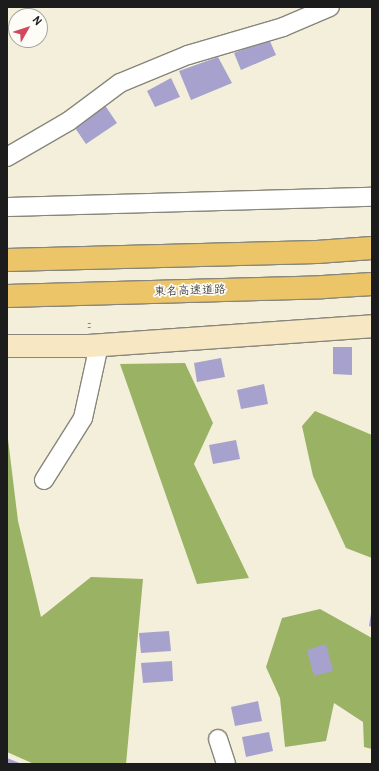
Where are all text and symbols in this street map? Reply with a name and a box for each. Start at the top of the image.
north arrow [8,8,48,48]
text: N [30,14,44,28]
street label: 東名高速道路 [154,283,226,299]

